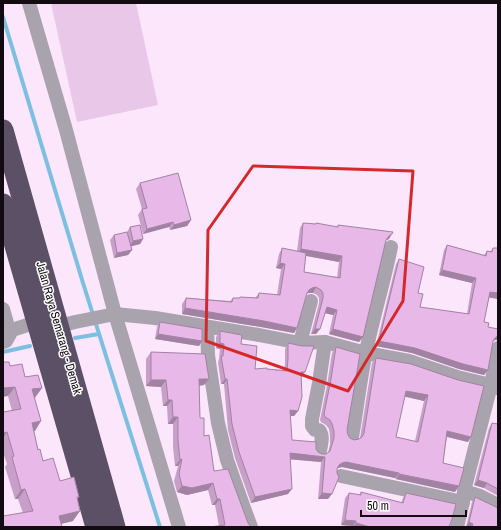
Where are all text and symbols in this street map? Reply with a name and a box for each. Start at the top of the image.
street label: Jalan Raya Semarang - Demak [32,260,86,396]
scale bar [361,492,466,518]
text: 50 m [367,498,389,514]

